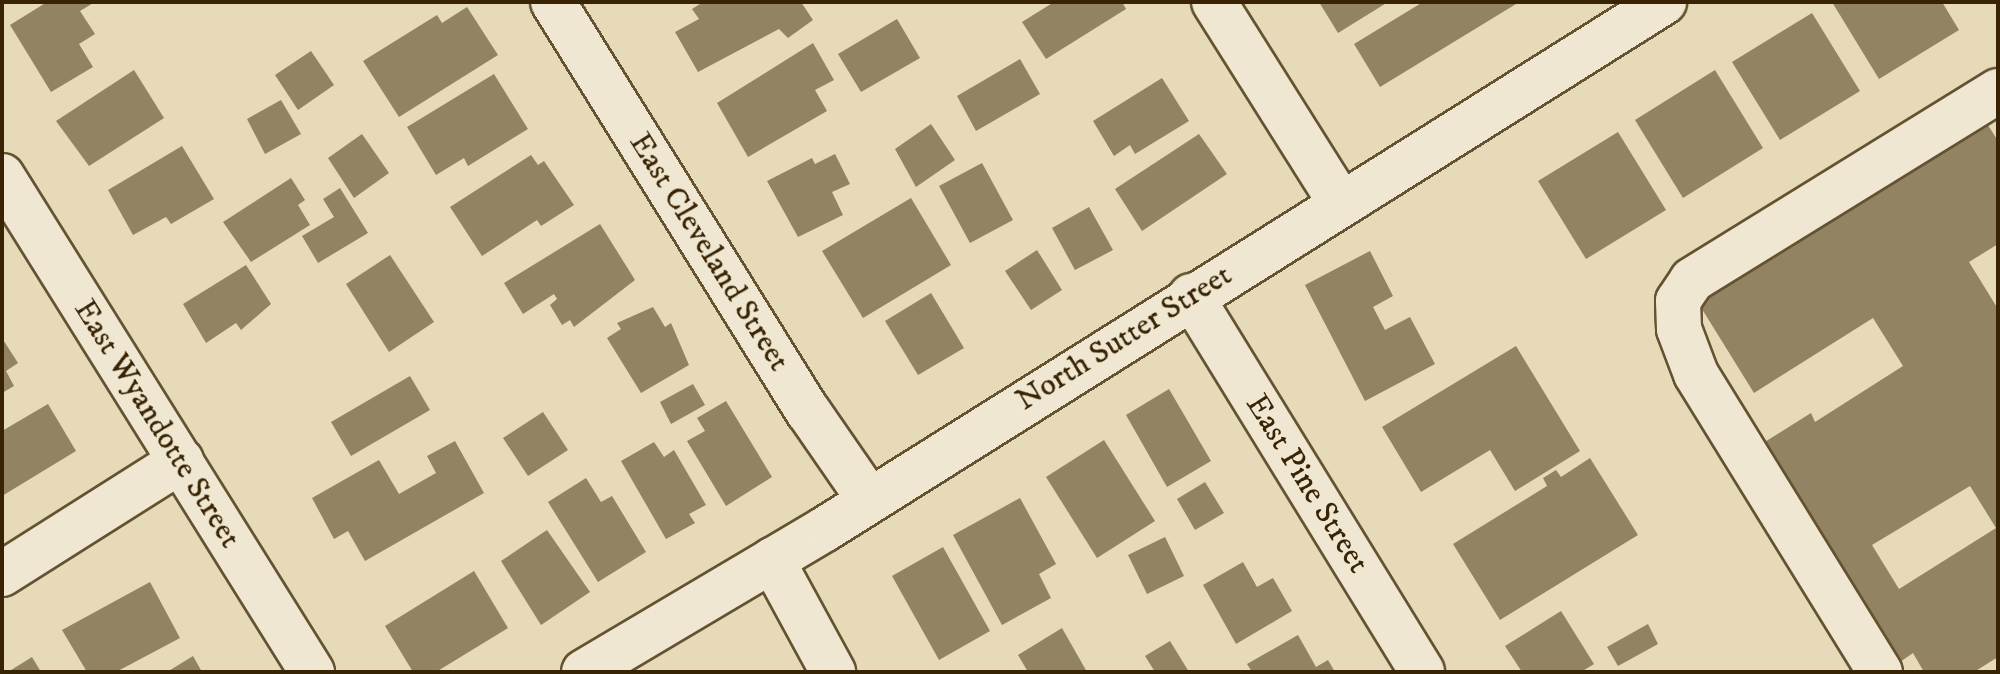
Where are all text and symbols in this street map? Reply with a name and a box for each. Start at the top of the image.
street label: East Cleveland Street [620,126,798,378]
street label: North Sutter Street [1009,256,1239,420]
street label: East Wyandotte Street [65,293,249,555]
street label: East Pine Street [1237,388,1377,580]

